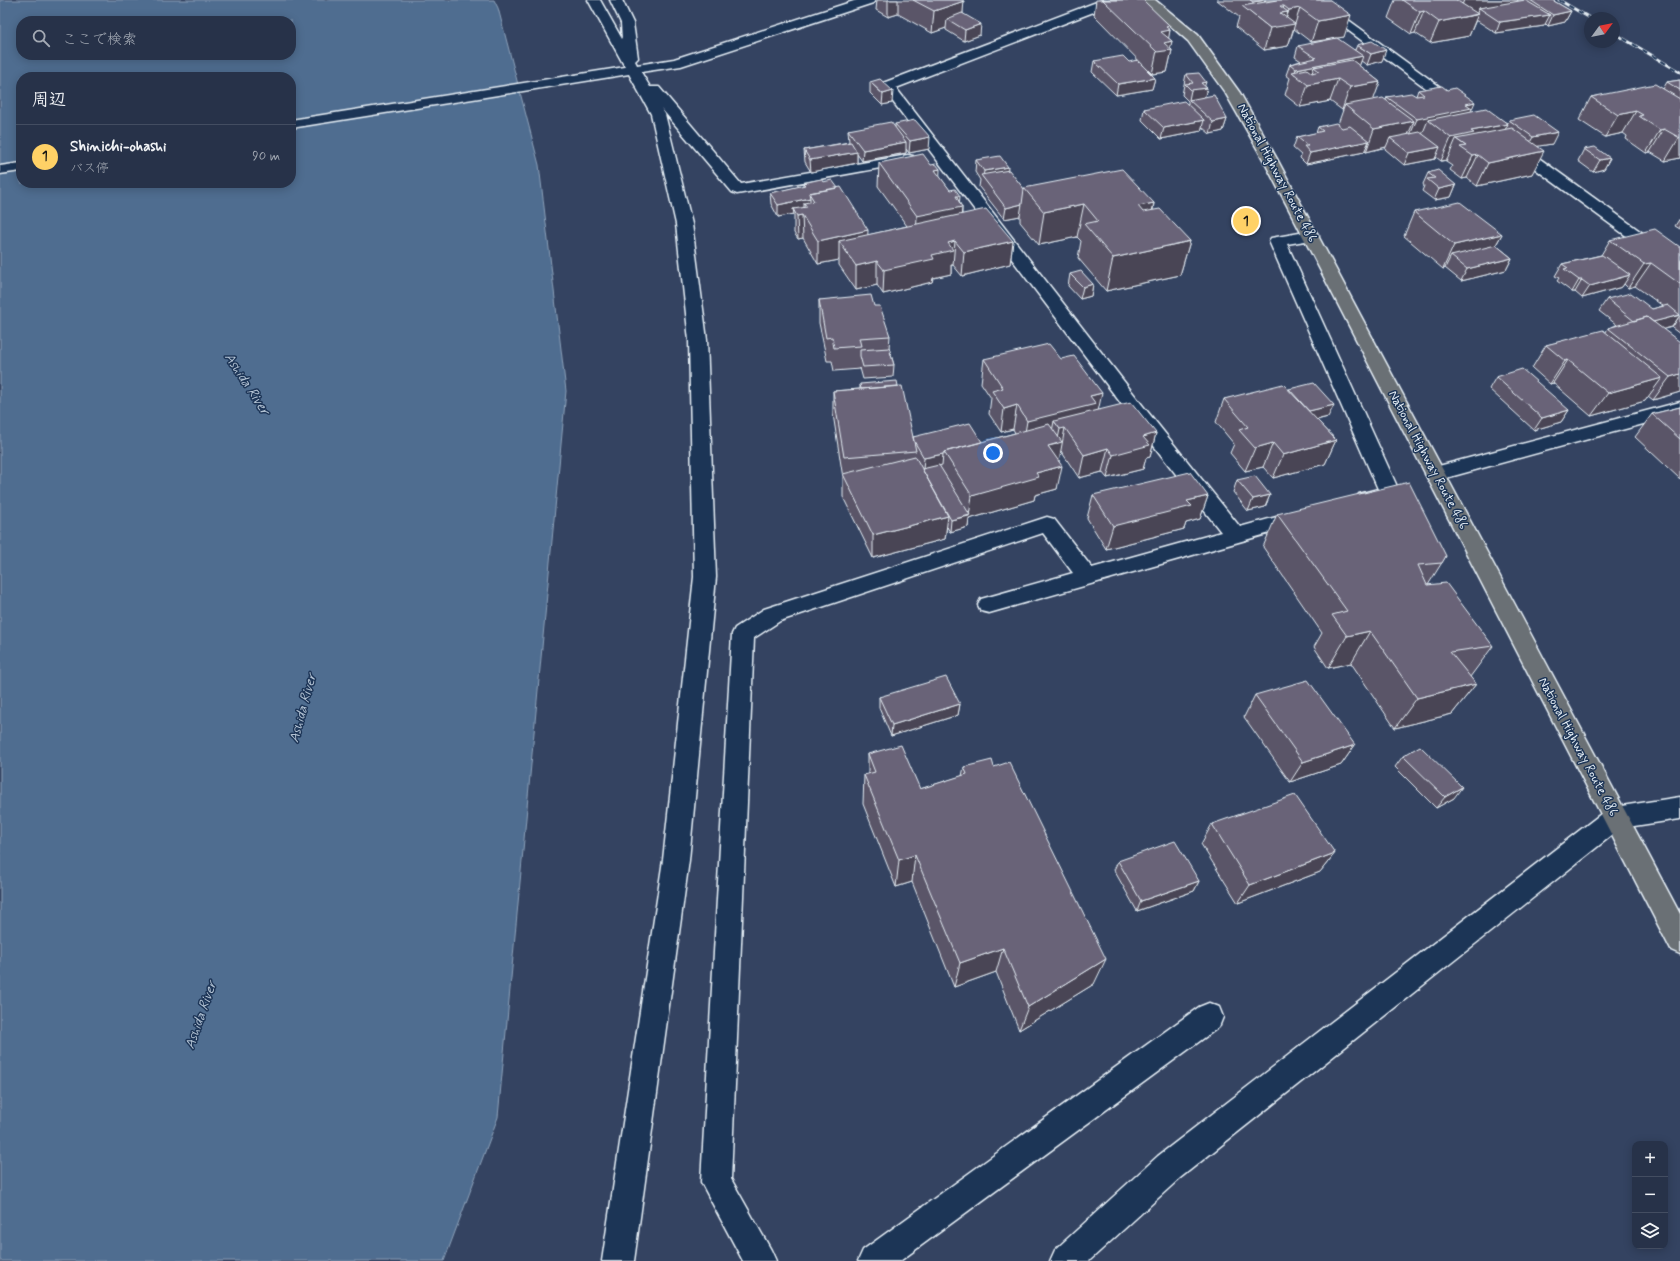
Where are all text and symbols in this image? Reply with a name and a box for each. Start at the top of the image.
north arrow [1584,12,1620,48]
search box [16,16,296,60]
icon: search [30,27,52,49]
text: ここで検索 [62,30,137,50]
text: 周辺 [32,89,66,111]
street label: National Highway Route 486 [1233,101,1321,245]
text: Shinichi-ohashi [70,137,166,157]
text: 1 [42,148,48,165]
text: 90 m [252,148,280,165]
text: バス停 [70,160,109,177]
pin: 1 [1233,206,1259,236]
water label: Ashida River [220,349,275,420]
street label: National Highway Route 486 [1384,388,1472,532]
your location [983,443,1003,463]
water label: Ashida River [285,669,321,745]
street label: National Highway Route 486 [1534,675,1622,819]
water label: Ashida River [181,977,222,1051]
map controls [1632,1141,1668,1249]
button: + [1632,1141,1668,1177]
button: − [1632,1177,1668,1213]
button: layers [1632,1213,1668,1249]

